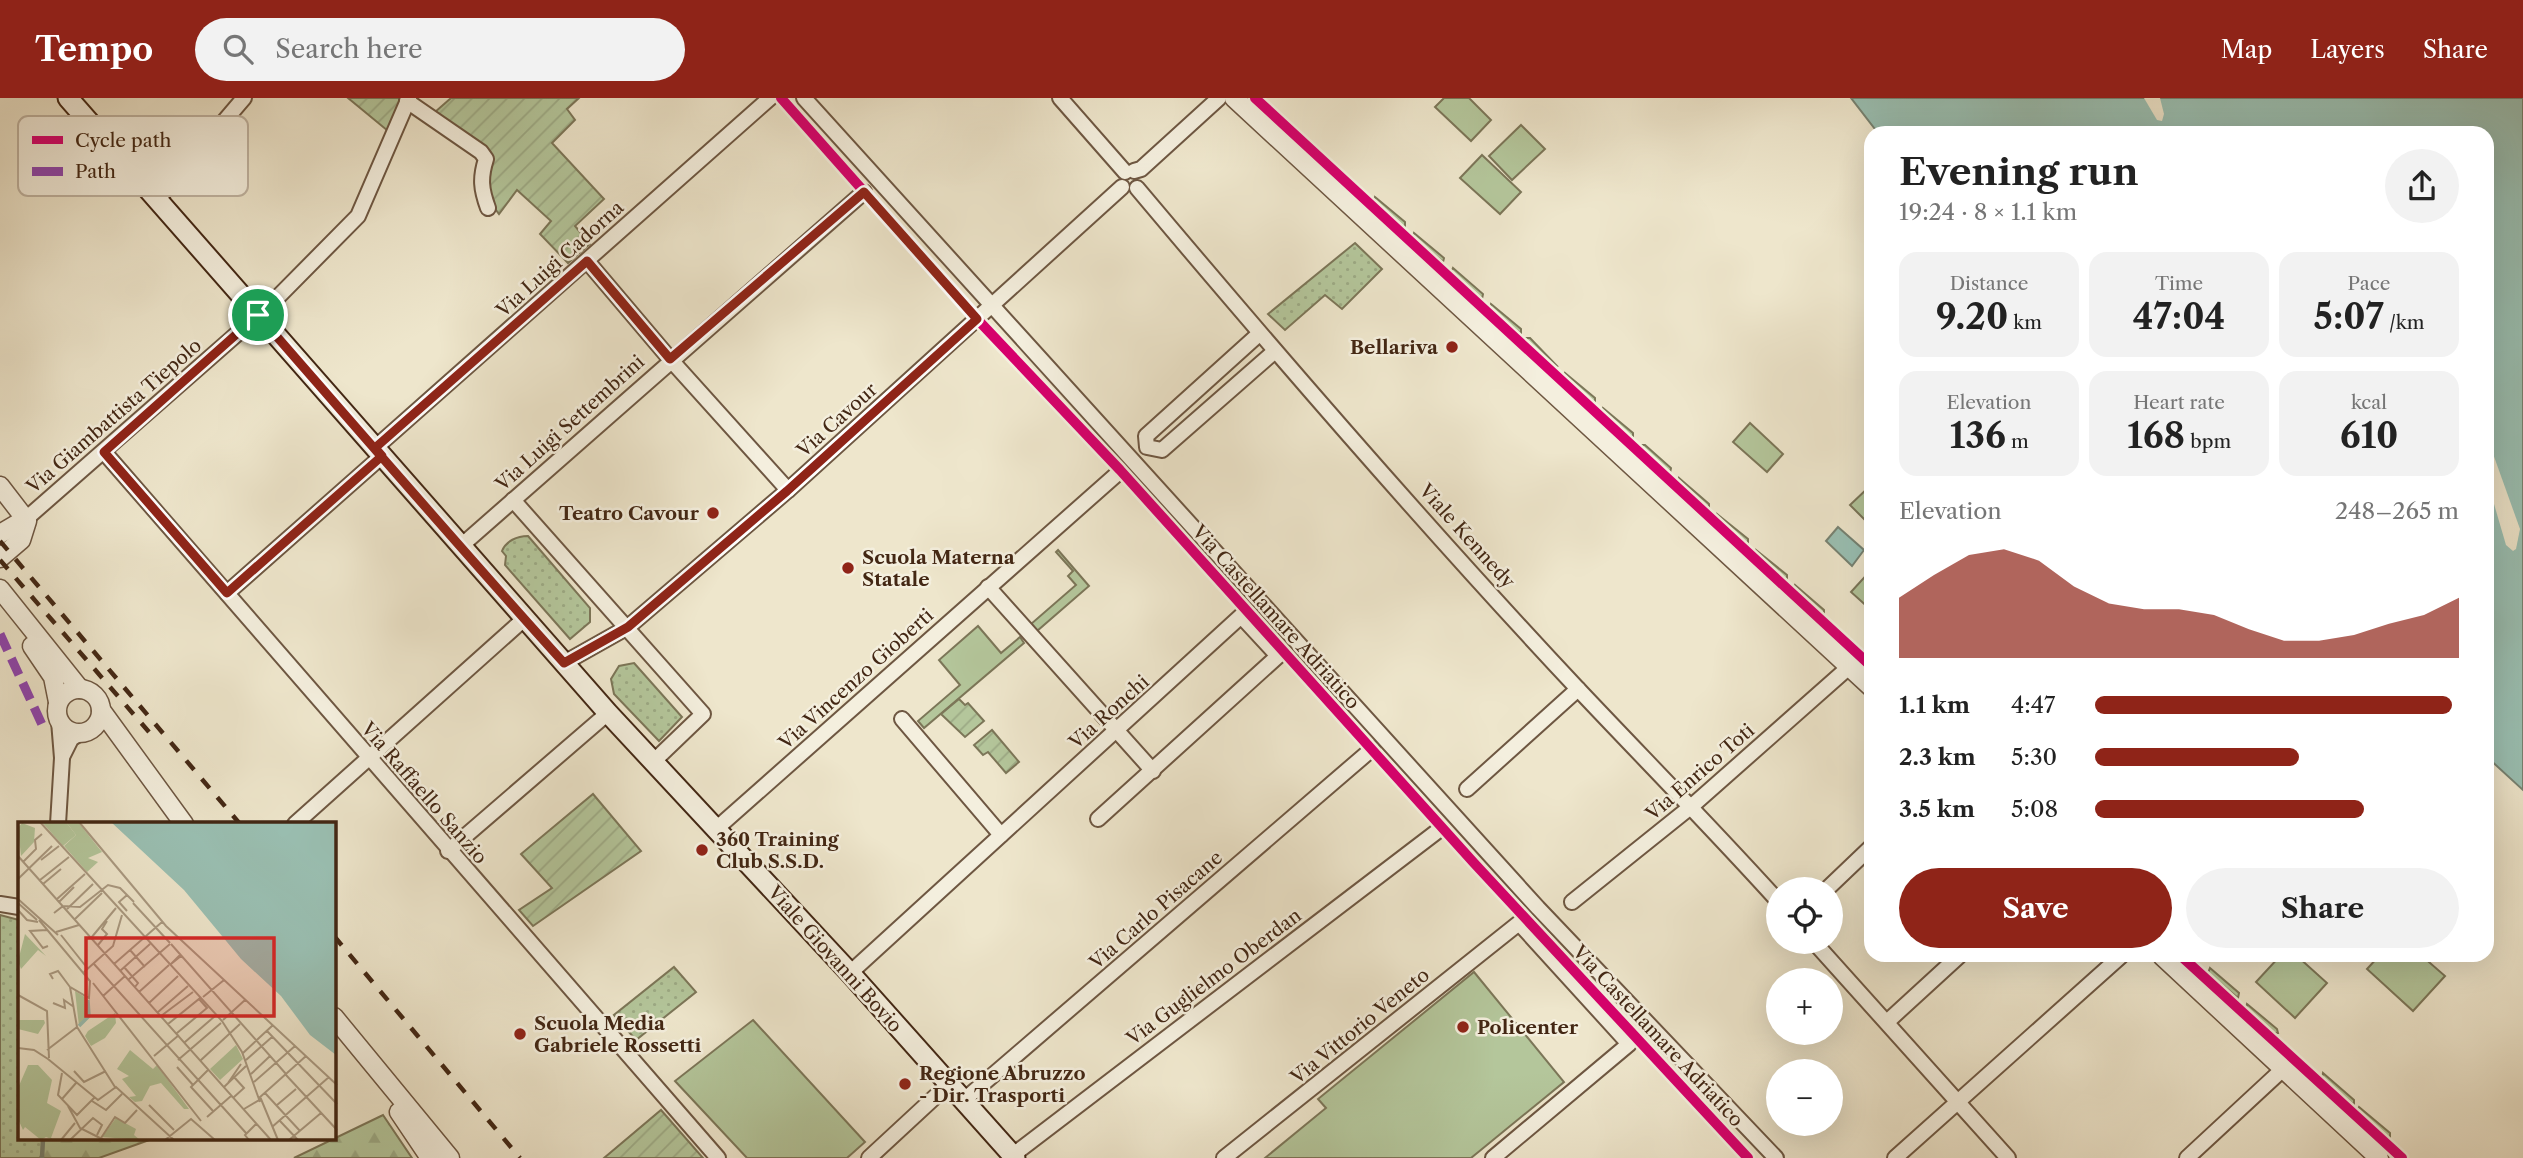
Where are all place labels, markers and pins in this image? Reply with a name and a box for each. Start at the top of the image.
pin [228,285,288,345]
place label: Bellariva [1350,336,1439,359]
marker: Bellariva [1444,339,1460,355]
place label: Teatro Cavour [559,502,700,525]
marker: Teatro Cavour [705,505,721,521]
place label: Scuola Materna Statale [862,546,1016,591]
marker: Scuola Materna Statale [840,560,856,576]
place label: 360 Training Club S.S.D. [716,828,840,873]
marker: 360 Training Club S.S.D. [694,842,710,858]
place label: Scuola Media Gabriele Rossetti [534,1012,702,1057]
place label: Policenter [1477,1016,1579,1039]
marker: Policenter [1455,1019,1471,1035]
marker: Scuola Media Gabriele Rossetti [512,1026,528,1042]
place label: Regione Abruzzo - Dir. Trasporti [919,1062,1086,1107]
marker: Regione Abruzzo - Dir. Trasporti [897,1076,913,1092]

